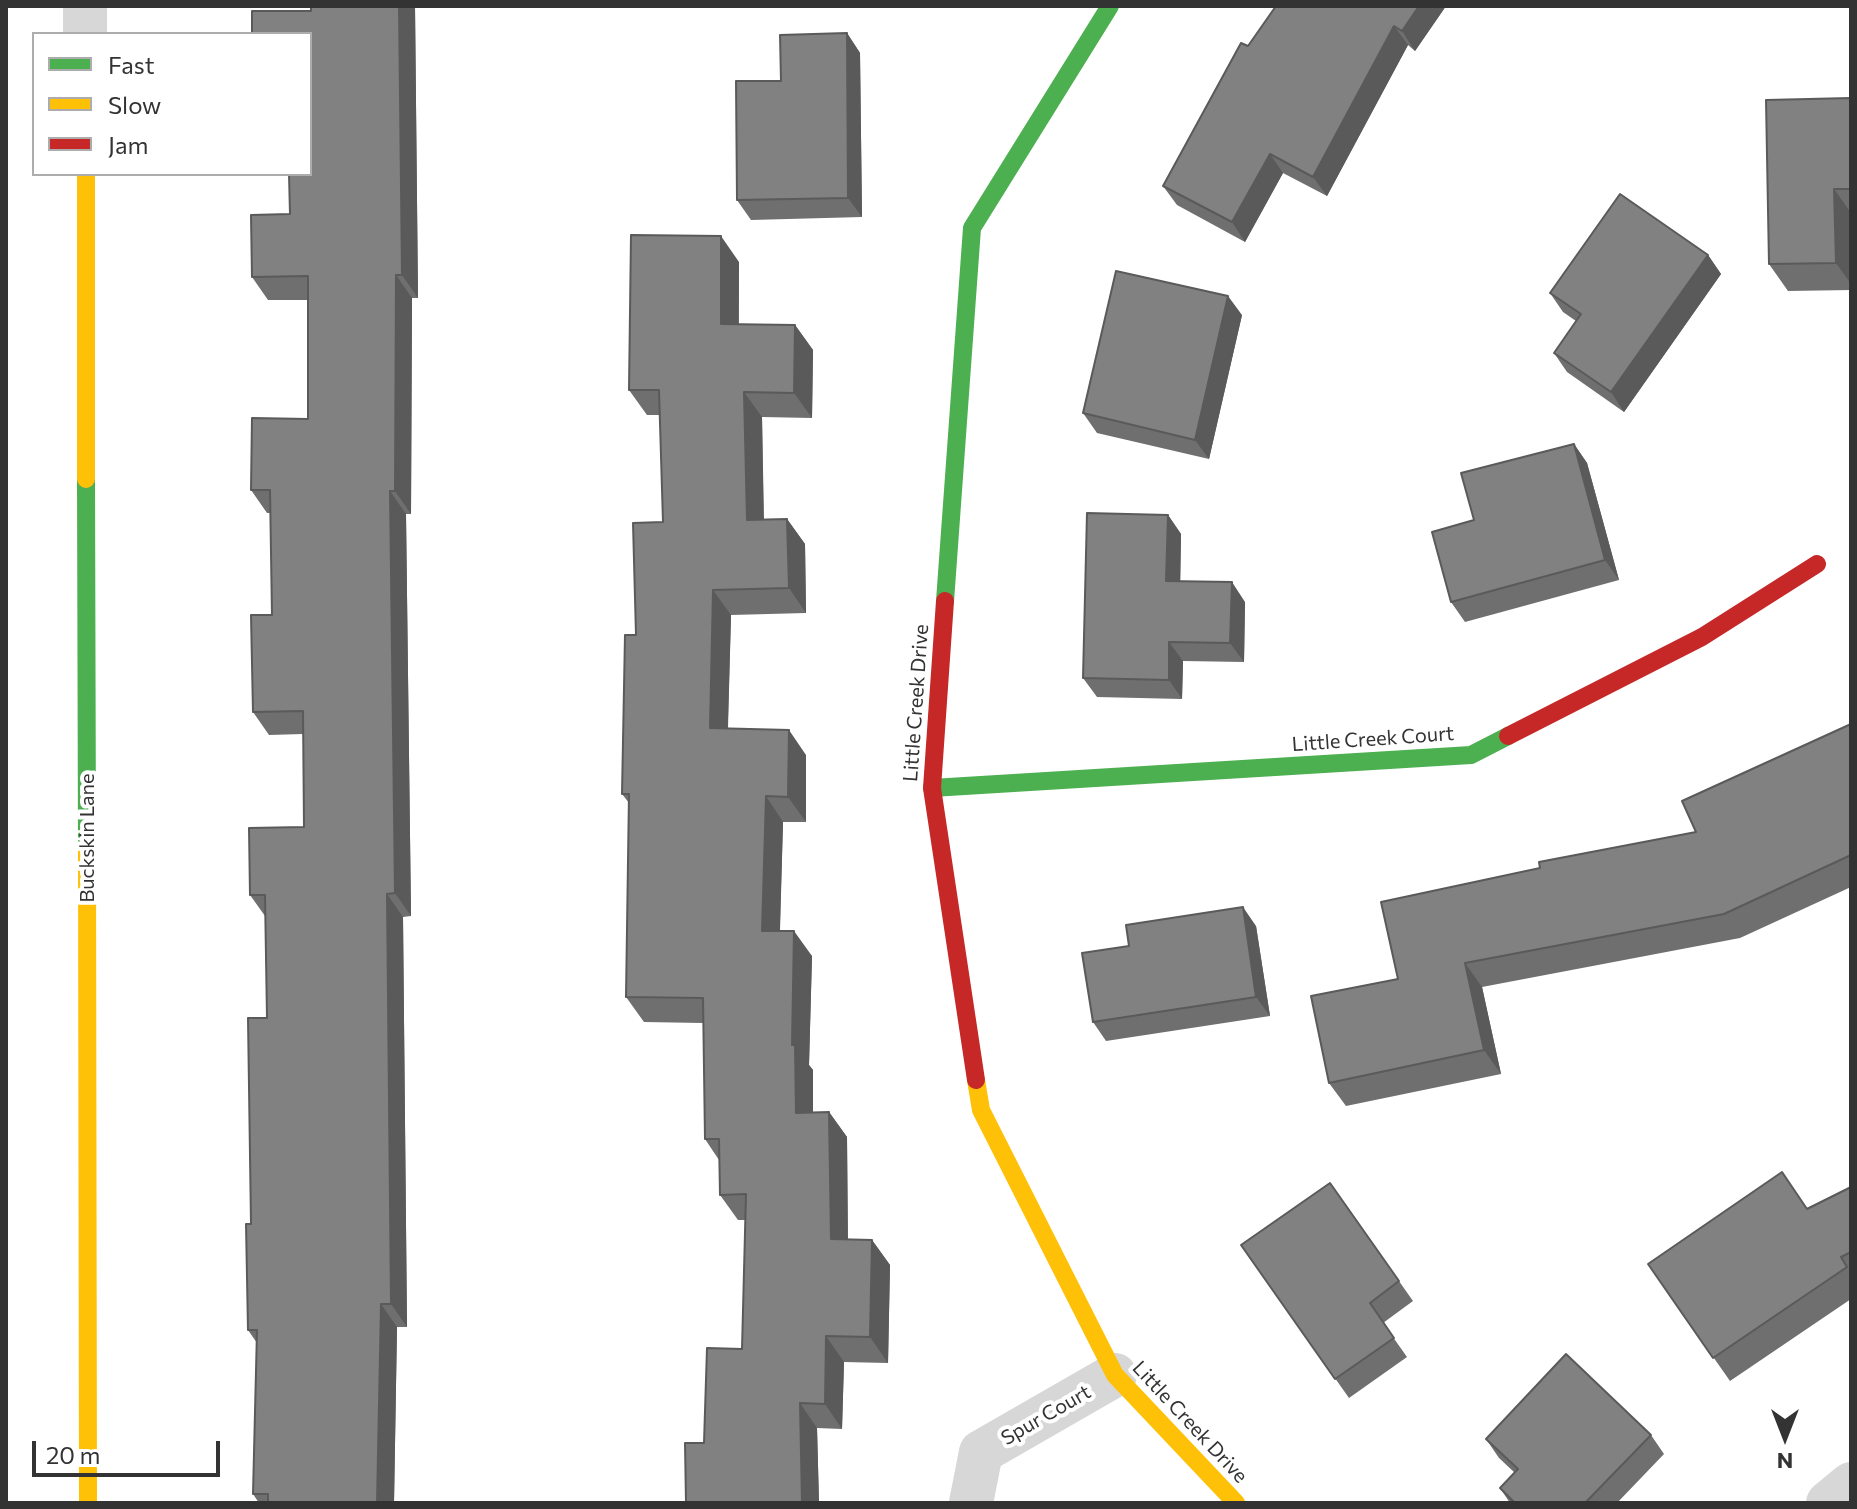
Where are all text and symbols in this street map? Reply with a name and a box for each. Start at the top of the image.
legend [32,32,312,176]
text: Fast [108,50,155,79]
text: Slow [108,90,161,119]
text: Jam [108,130,148,159]
street label: Little Creek Drive [899,623,933,783]
street label: Little Creek Court [1291,721,1455,757]
street label: Buckskin Lane [75,773,99,903]
street label: Little Creek Drive [1127,1356,1253,1488]
street label: Spur Court [997,1380,1095,1450]
north arrow [1745,1397,1825,1477]
scale bar [36,1425,224,1475]
text: 20 m [46,1440,100,1469]
text: N [1777,1448,1793,1475]

